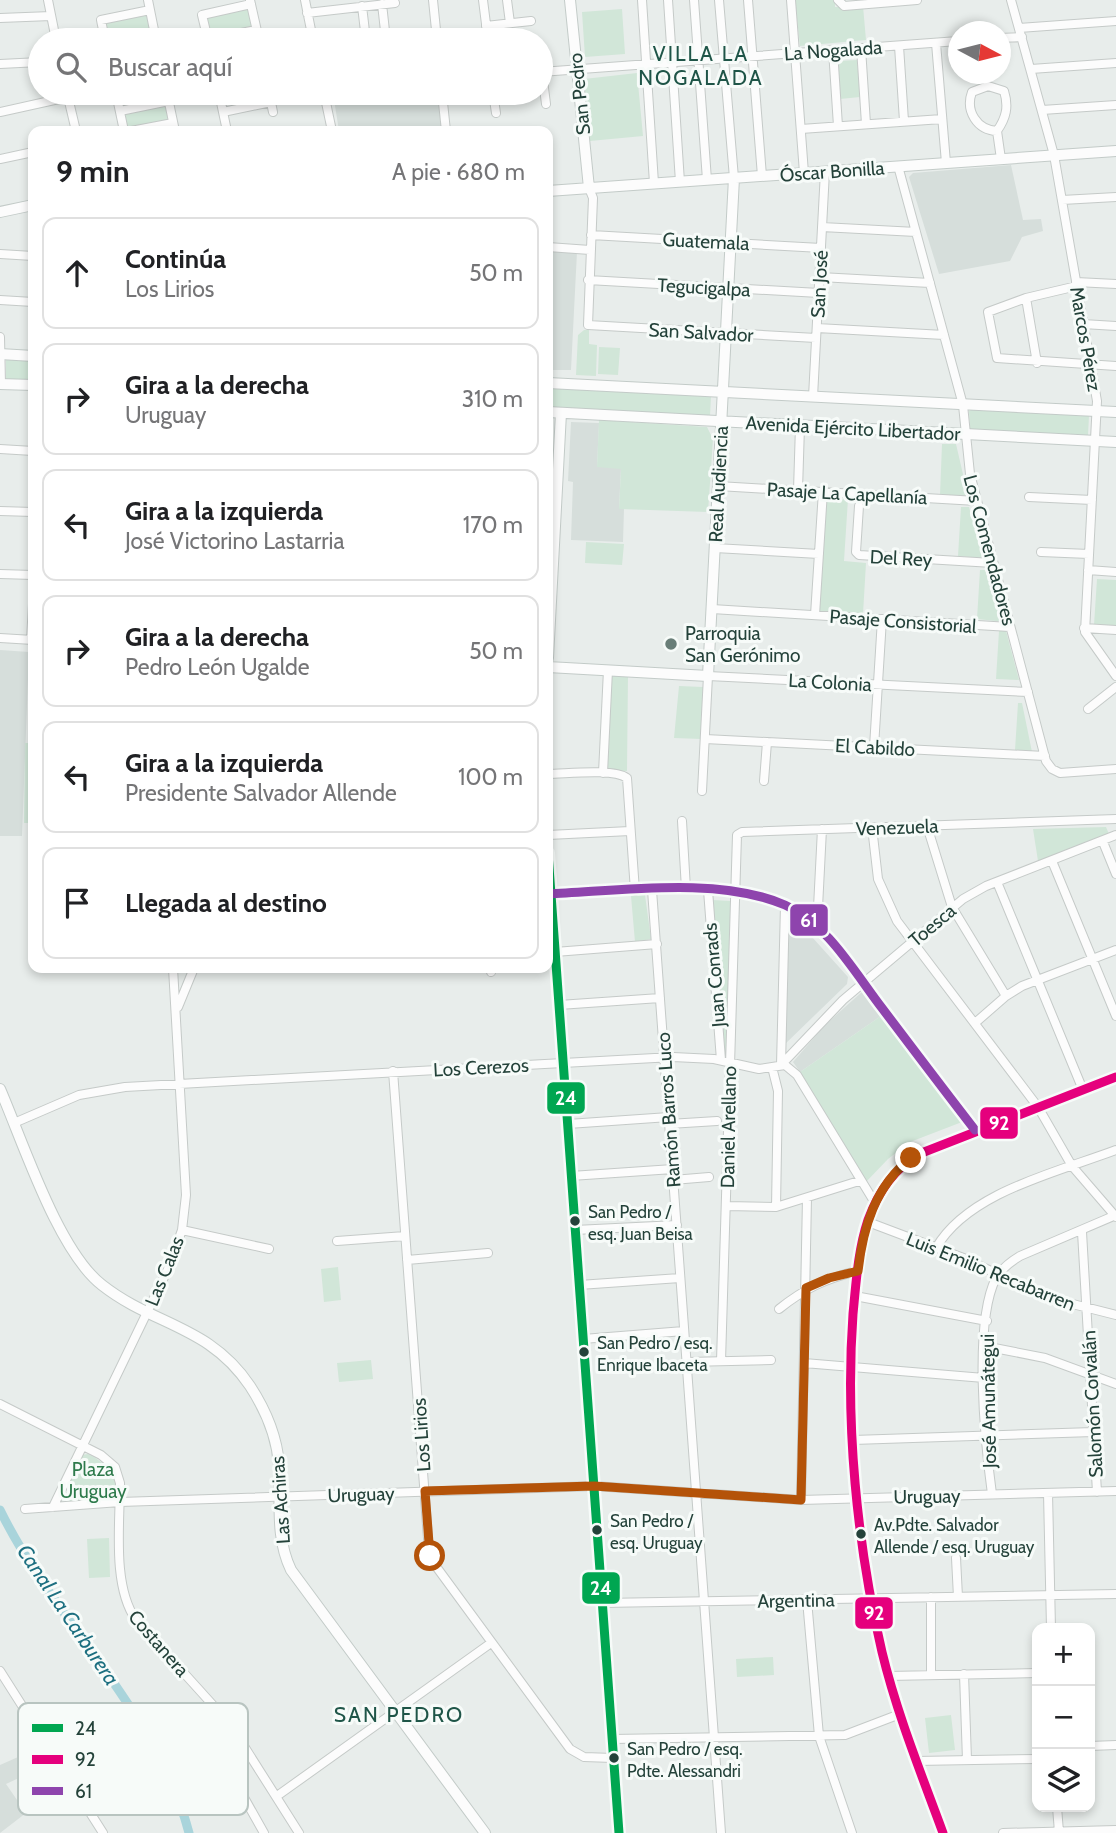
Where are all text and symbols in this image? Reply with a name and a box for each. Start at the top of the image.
north arrow [948,21,1011,84]
search box [28,28,553,105]
street label: La Nogalada [783,36,883,65]
district label: VILLA LA NOGALADA [638,41,764,90]
icon: search [52,48,90,86]
text: Buscar aquí [108,51,232,83]
street label: San Pedro [564,52,595,136]
text: 9 min [56,153,129,190]
street label: Óscar Bonilla [779,155,885,187]
text: A pie · 680 m [392,158,525,186]
street label: Guatemala [662,228,750,255]
text: Continúa [125,243,226,275]
street label: San José [806,249,833,318]
icon: ahead [58,254,96,292]
text: 50 m [469,259,523,287]
street label: Tegucigalpa [657,274,751,301]
text: Los Lirios [125,275,214,303]
street label: Marcos Pérez [1065,285,1106,393]
street label: San Salvador [648,318,754,347]
text: Gira a la derecha [125,369,309,401]
icon: right [58,380,96,418]
text: 310 m [462,385,523,413]
text: Uruguay [125,401,206,429]
street label: Avenida Ejército Libertador [745,411,961,446]
street label: Real Audiencia [704,425,733,543]
street label: Los Comendadores [958,472,1021,628]
street label: Pasaje La Capellanía [766,478,928,509]
text: Gira a la izquierda [125,495,323,527]
icon: left [58,506,96,544]
text: 170 m [463,511,523,539]
text: José Victorino Lastarria [125,527,345,555]
street label: Del Rey [869,545,933,572]
street label: Pasaje Consistorial [829,605,978,638]
text: Gira a la derecha [125,621,309,653]
place label: Parroquia San Gerónimo [685,622,800,667]
icon: right [58,632,96,670]
marker: Parroquia San Gerónimo [663,636,679,652]
text: 50 m [469,637,523,665]
text: Pedro León Ugalde [125,653,310,681]
street label: La Colonia [788,669,872,696]
street label: El Cabildo [834,734,916,761]
text: Gira a la izquierda [125,747,323,779]
icon: left [58,758,96,796]
text: 100 m [458,763,523,791]
text: Presidente Salvador Allende [125,779,397,807]
street label: Venezuela [855,815,939,840]
icon: arrive [58,884,96,922]
text: Llegada al destino [125,887,327,919]
street label: Toesca [904,899,961,952]
line badge: 61 [789,903,829,937]
text: 61 [800,909,818,932]
street label: Juan Conrads [698,922,731,1029]
street label: Ramón Barros Luco [652,1032,685,1188]
street label: Los Cerezos [433,1054,530,1081]
street label: Daniel Arellano [716,1066,741,1188]
line badge: 24 [546,1081,586,1115]
text: 24 [555,1087,577,1110]
line badge: 92 [979,1106,1019,1140]
text: 92 [989,1112,1009,1135]
route end [895,1142,926,1173]
place label: San Pedro / esq. Juan Beisa [588,1202,694,1244]
marker: San Pedro / esq. Juan Beisa [568,1214,582,1228]
street label: Luis Emilio Recabarren [903,1227,1079,1316]
street label: Las Calas [140,1233,189,1309]
street label: Salomón Corvalán [1077,1330,1108,1478]
place label: San Pedro / esq. Enrique Ibaceta [597,1333,712,1375]
street label: José Amunátegui [976,1334,1001,1469]
marker: San Pedro / esq. Enrique Ibaceta [577,1345,591,1359]
street label: Los Lirios [407,1397,436,1473]
street label: Las Achiras [266,1455,295,1545]
park label: Plaza Uruguay [59,1458,127,1503]
street label: Uruguay [327,1482,395,1507]
street label: Uruguay [893,1484,961,1509]
place label: San Pedro / esq. Uruguay [610,1511,703,1553]
place label: Av.Pdte. Salvador Allende / esq. Uruguay [874,1515,1035,1557]
marker: San Pedro / esq. Uruguay [590,1523,604,1537]
marker: Av.Pdte. Salvador Allende / esq. Uruguay [854,1527,868,1541]
water label: Canal La Carburera [12,1540,125,1690]
route start [414,1540,445,1571]
line badge: 24 [581,1571,621,1605]
text: 24 [590,1577,612,1600]
street label: Argentina [757,1588,835,1613]
line badge: 92 [854,1596,894,1630]
text: 92 [864,1602,884,1625]
street label: Costanera [123,1605,194,1681]
map controls [1032,1623,1095,1812]
button: + [1032,1623,1095,1686]
button: − [1032,1686,1095,1749]
district label: SAN PEDRO [334,1702,464,1727]
legend [18,1703,248,1815]
text: 24 [75,1717,96,1740]
place label: San Pedro / esq. Pdte. Alessandri [627,1739,742,1781]
text: 92 [75,1748,96,1771]
button: layers [1032,1749,1095,1812]
marker: San Pedro / esq. Pdte. Alessandri [607,1751,621,1765]
text: 61 [75,1780,92,1803]

